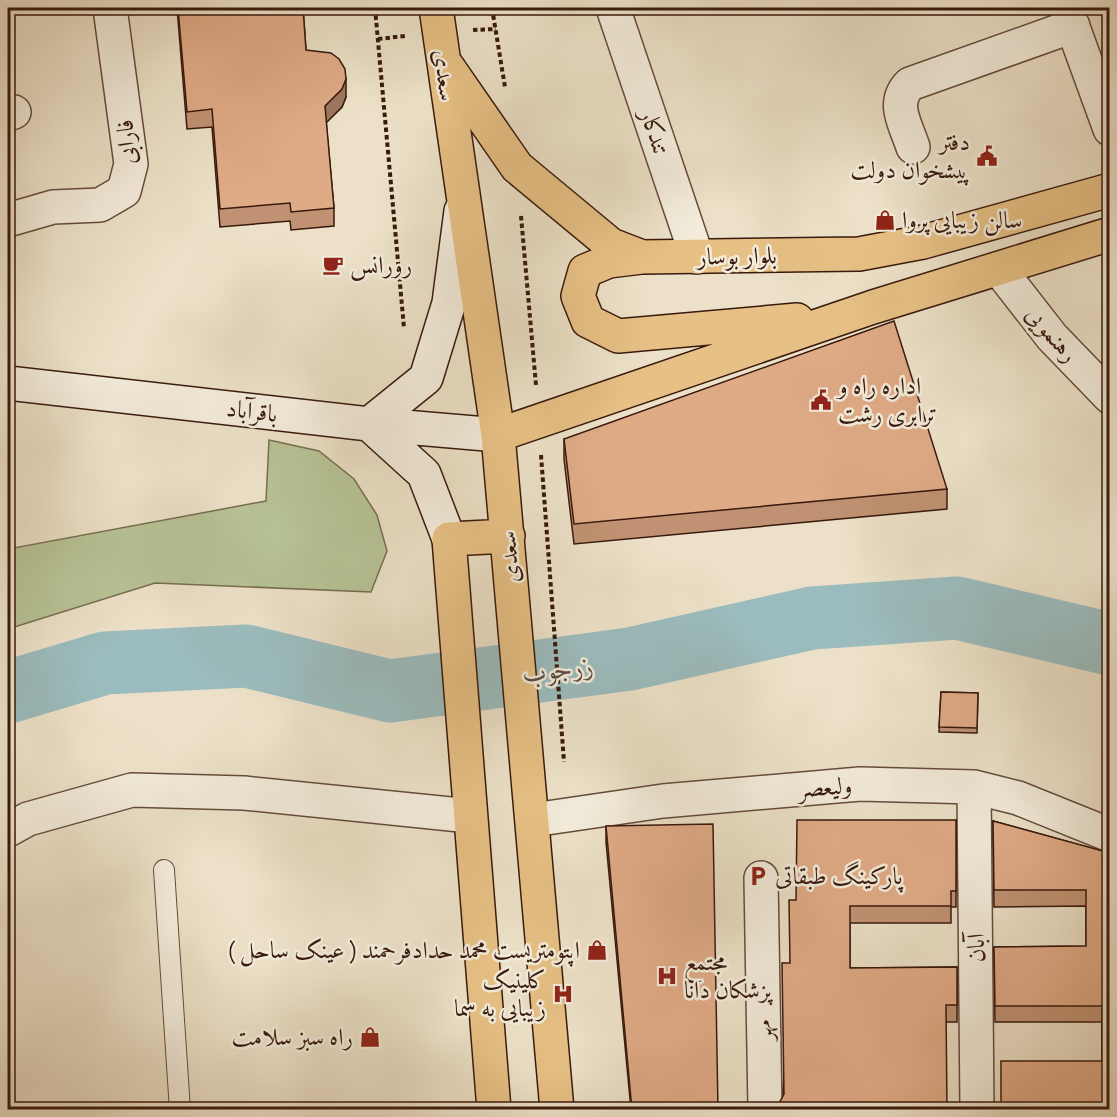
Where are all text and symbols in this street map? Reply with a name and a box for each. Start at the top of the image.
street label: سعدی [427,47,463,103]
street label: تندکار [633,103,677,159]
street label: فارابی [109,118,145,165]
place label: دفتر پیشخوان دولت [850,127,970,186]
public building icon: دفتر پیشخوان دولت [975,144,999,168]
place label: سالن زیبایی پروا [902,205,1022,236]
shop icon: سالن زیبایی پروا [873,208,897,232]
street label: بلوار بوسار [695,240,777,272]
place label: رورانس [350,250,412,281]
cafe icon: رورانس [321,253,345,277]
street label: رهنمویی [1019,300,1085,368]
place label: اداره راه و ترابری رشت [835,371,937,429]
public building icon: اداره راه و ترابری رشت [809,388,833,412]
street label: باقرآباد [225,393,279,429]
street label: سعدی [492,530,526,584]
water label: زرجوب [521,649,595,690]
street label: ولیعصر [794,770,853,805]
place label: پارکینگ طبقاتی [775,861,904,893]
parking icon: پارکینگ طبقاتی [746,864,770,888]
street label: آبان [961,930,991,963]
place label: اپتومتریست محمد حدادفرحمند ( عینک ساحل ) [228,935,580,967]
shop icon: اپتومتریست محمد حدادفرحمند ( عینک ساحل ) [585,938,609,962]
place label: مجتمع پزشکان دانا [684,947,774,1006]
hospital icon: مجتمع پزشکان دانا [655,964,679,988]
place label: کلینیک زیبایی به سما [454,965,546,1023]
hospital icon: کلینیک زیبایی به سما [551,982,575,1006]
street label: مهر [748,1019,778,1044]
place label: راه سبز سلامت [231,1022,353,1052]
shop icon: راه سبز سلامت [358,1025,382,1049]

